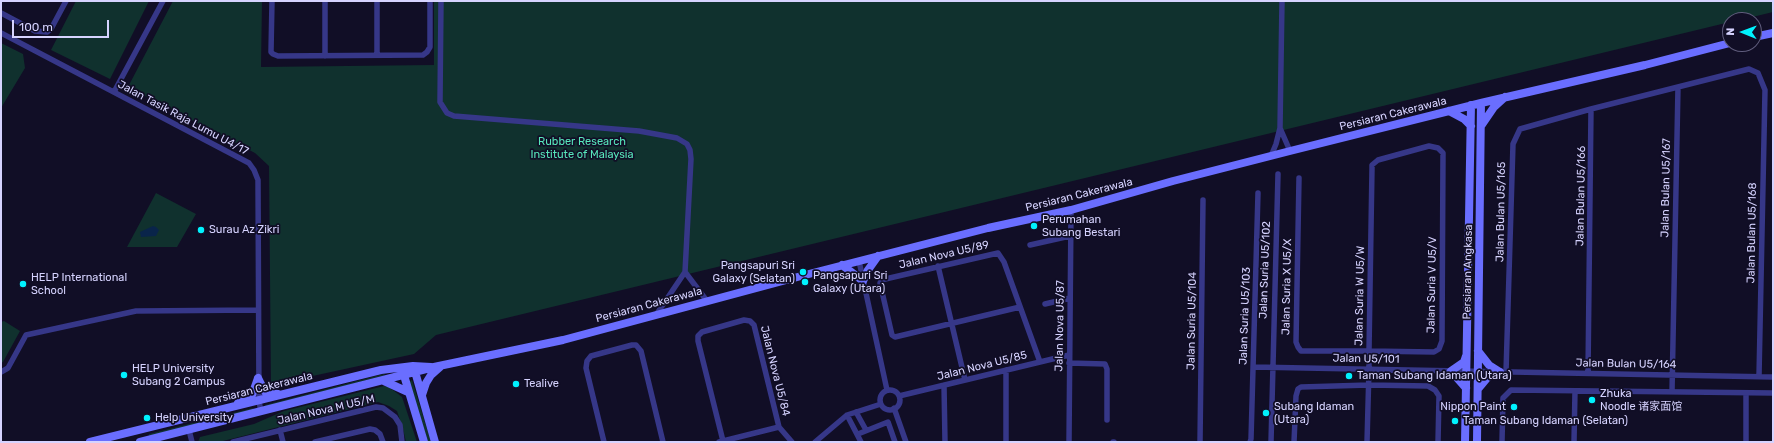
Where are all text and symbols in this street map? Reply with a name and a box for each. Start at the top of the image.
scale bar [14,12,111,38]
north arrow [1722,12,1762,52]
text: 100 m [19,20,53,34]
text: N [1724,28,1737,36]
street label: Jalan Tasik Raja Lumu U4/17 [115,78,251,158]
street label: Persiaran Cakerawala [1338,94,1448,134]
park label: Rubber Research Institute of Malaysia [530,135,634,161]
street label: Jalan Bulan U5/167 [1659,138,1673,238]
street label: Jalan Bulan U5/166 [1574,146,1588,246]
street label: Jalan Bulan U5/165 [1494,162,1508,262]
street label: Persiaran Cakerawala [1024,175,1134,215]
street label: Jalan Bulan U5/168 [1745,182,1759,284]
place label: Perumahan Subang Bestari [1042,213,1120,239]
marker: Perumahan Subang Bestari [1029,221,1039,231]
street label: Jalan Suria U5/102 [1257,221,1273,319]
place label: Surau Az Zikri [209,223,279,237]
street label: Persiaran Angkasa [1461,224,1475,320]
marker: Surau Az Zikri [196,225,206,235]
street label: Jalan Suria V U5/V [1425,236,1439,334]
street label: Jalan Nova U5/89 [898,238,990,272]
street label: Jalan Suria X U5/X [1280,239,1294,335]
street label: Jalan Suria W U5/W [1353,246,1367,346]
place label: Pangsapuri Sri Galaxy (Selatan) [712,259,795,285]
marker: Pangsapuri Sri Galaxy (Selatan) [798,267,808,277]
street label: Jalan Suria U5/103 [1237,267,1253,365]
place label: Pangsapuri Sri Galaxy (Utara) [813,269,887,295]
place label: HELP International School [31,271,127,297]
street label: Jalan Suria U5/104 [1185,272,1199,370]
marker: Pangsapuri Sri Galaxy (Utara) [800,277,810,287]
marker: HELP International School [18,279,28,289]
street label: Jalan Nova U5/87 [1053,280,1067,372]
street label: Persiaran Cakerawala [594,284,704,326]
street label: Jalan Nova U5/84 [757,324,793,418]
street label: Jalan Nova U5/85 [936,348,1028,384]
street label: Jalan U5/101 [1332,352,1400,366]
street label: Jalan Bulan U5/164 [1575,357,1677,371]
place label: HELP University Subang 2 Campus [132,362,225,388]
street label: Persiaran Cakerawala [204,369,314,409]
place label: Taman Subang Idaman (Utara) [1357,369,1512,383]
marker: HELP University Subang 2 Campus [119,370,129,380]
marker: Taman Subang Idaman (Utara) [1344,371,1354,381]
place label: Tealive [524,377,559,391]
marker: Tealive [511,379,521,389]
place label: Zhuka Noodle 诸家面馆 [1600,387,1682,413]
street label: Jalan Nova M U5/M [276,392,376,428]
marker: Zhuka Noodle 诸家面馆 [1587,395,1597,405]
place label: Subang Idaman (Utara) [1274,400,1354,426]
place label: Nippon Paint [1440,400,1506,414]
marker: Nippon Paint [1509,402,1519,412]
marker: Subang Idaman (Utara) [1261,408,1271,418]
place label: Help University [155,411,233,425]
marker: Help University [142,413,152,423]
place label: Taman Subang Idaman (Selatan) [1463,414,1628,428]
marker: Taman Subang Idaman (Selatan) [1450,416,1460,426]

